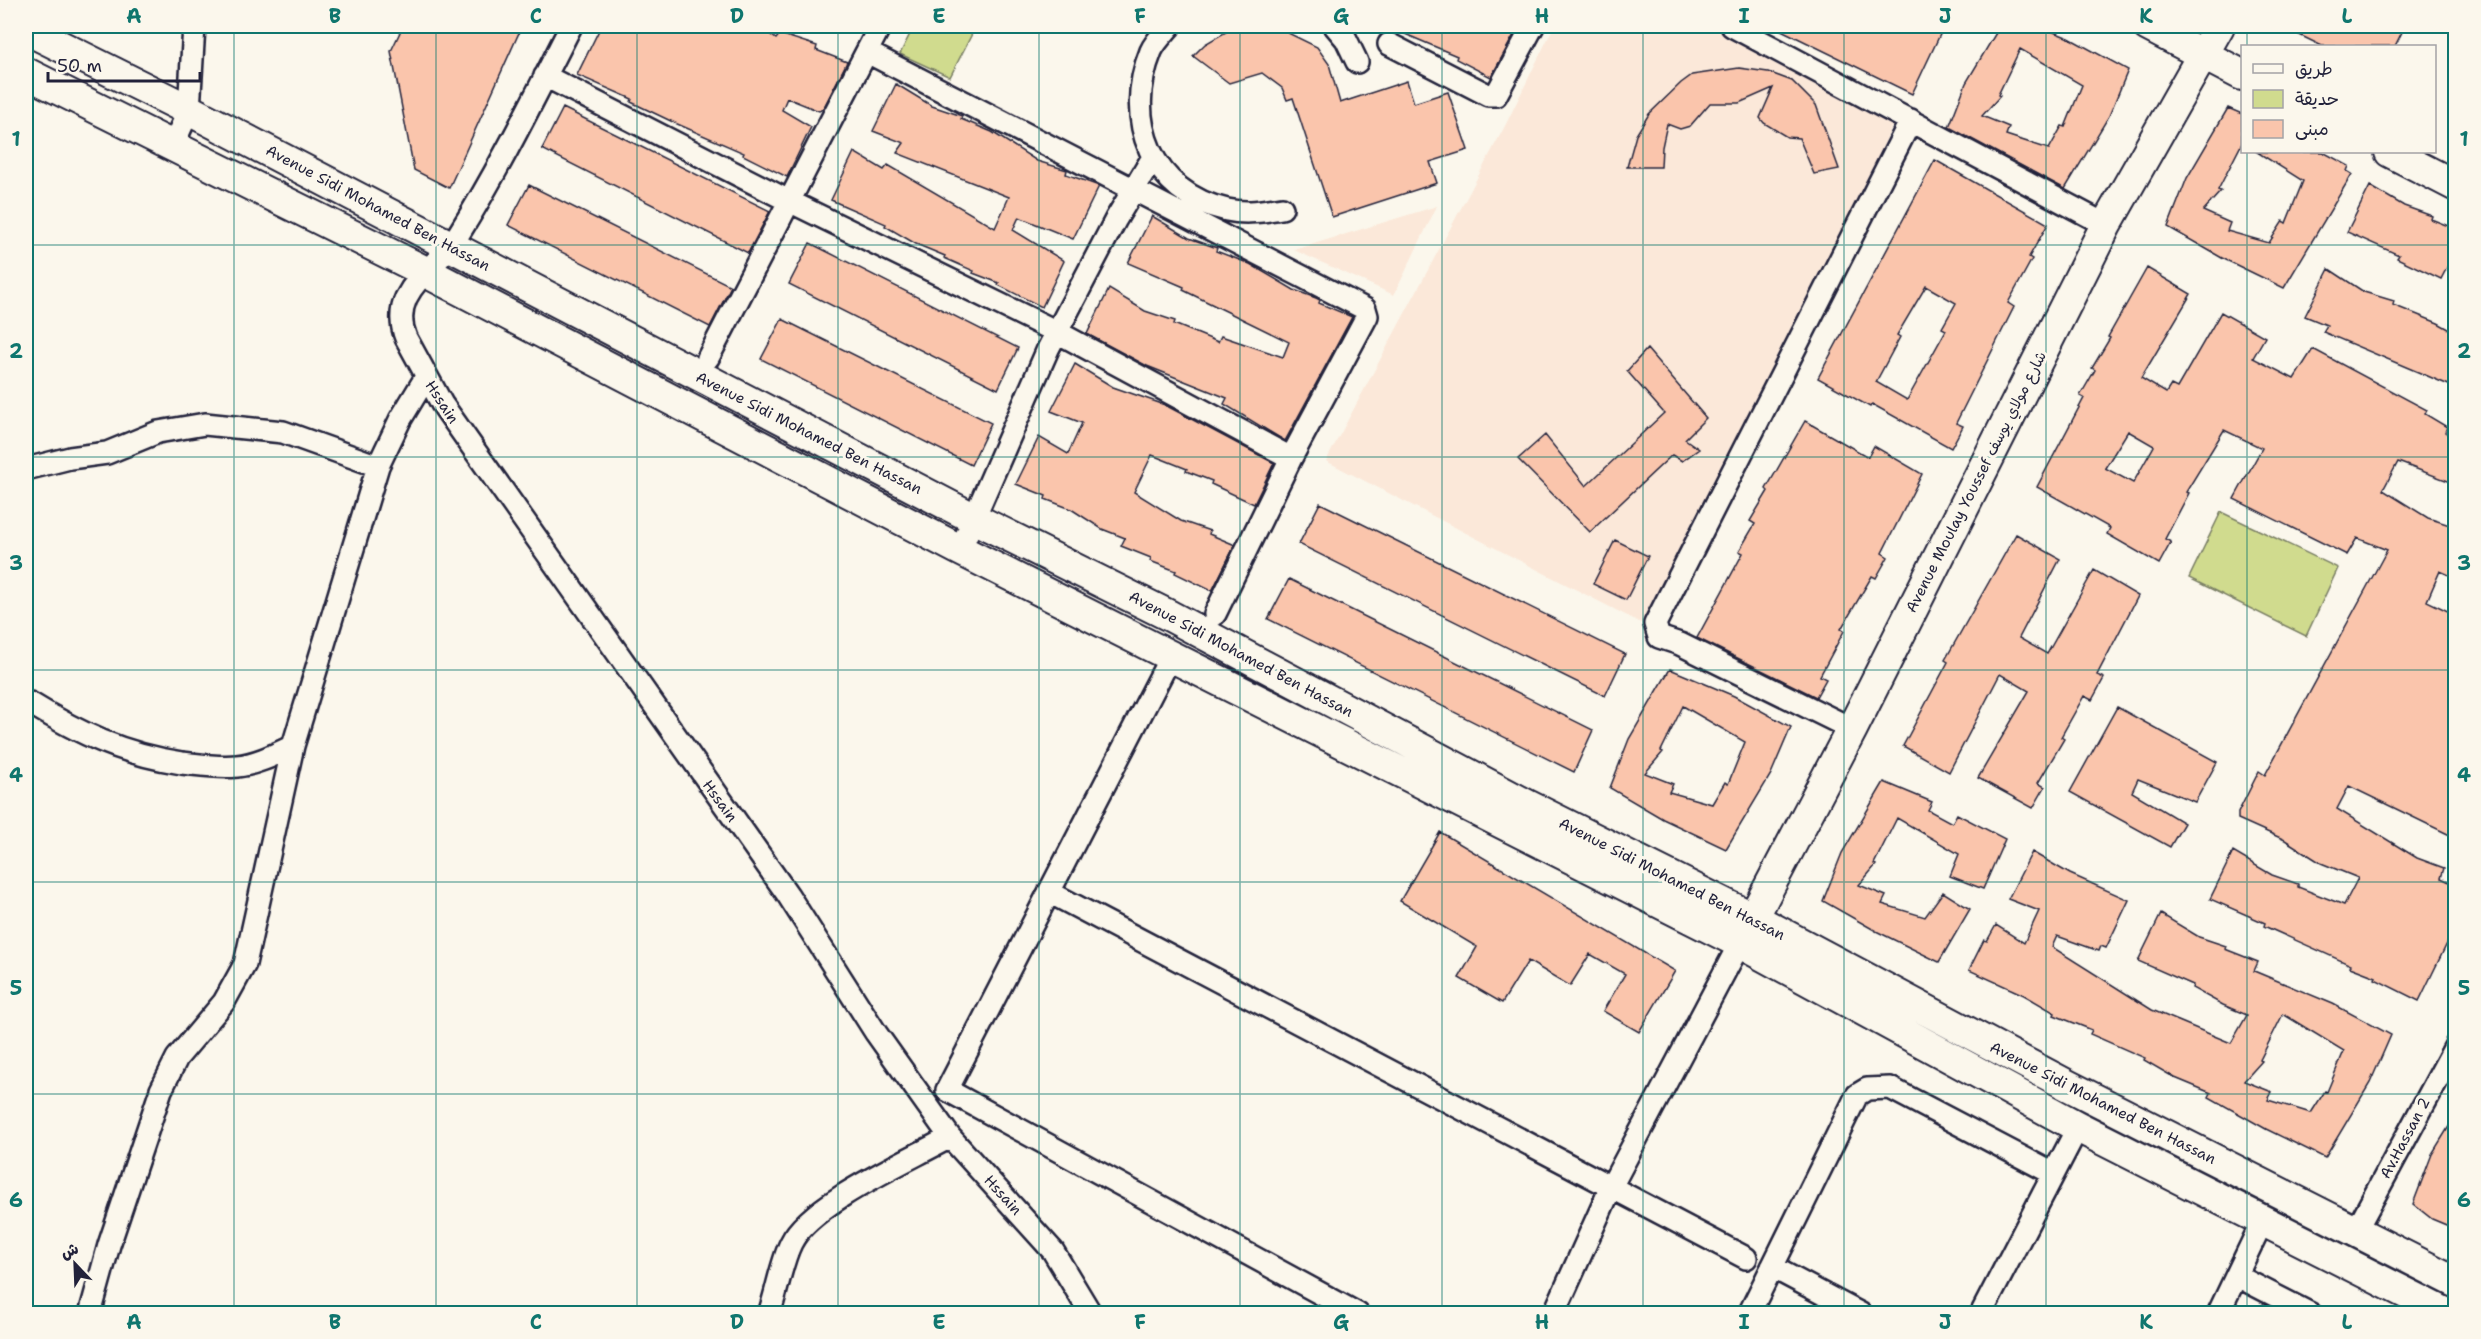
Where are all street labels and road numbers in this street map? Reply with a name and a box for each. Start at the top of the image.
street label: Avenue Sidi Mohamed Ben Hassan [262,140,494,276]
street label: Avenue Moulay Youssef شارع مولاي يوسف [1901,348,2052,617]
street label: Avenue Sidi Mohamed Ben Hassan [693,367,925,499]
street label: Hssain [421,377,463,427]
street label: Avenue Sidi Mohamed Ben Hassan [1125,586,1357,722]
street label: Hssain [698,776,742,826]
street label: Avenue Sidi Mohamed Ben Hassan [1556,813,1788,945]
street label: Avenue Sidi Mohamed Ben Hassan [1987,1037,2219,1169]
street label: Av.Hassan 2 [2375,1094,2435,1182]
street label: Hssain [980,1171,1026,1219]

